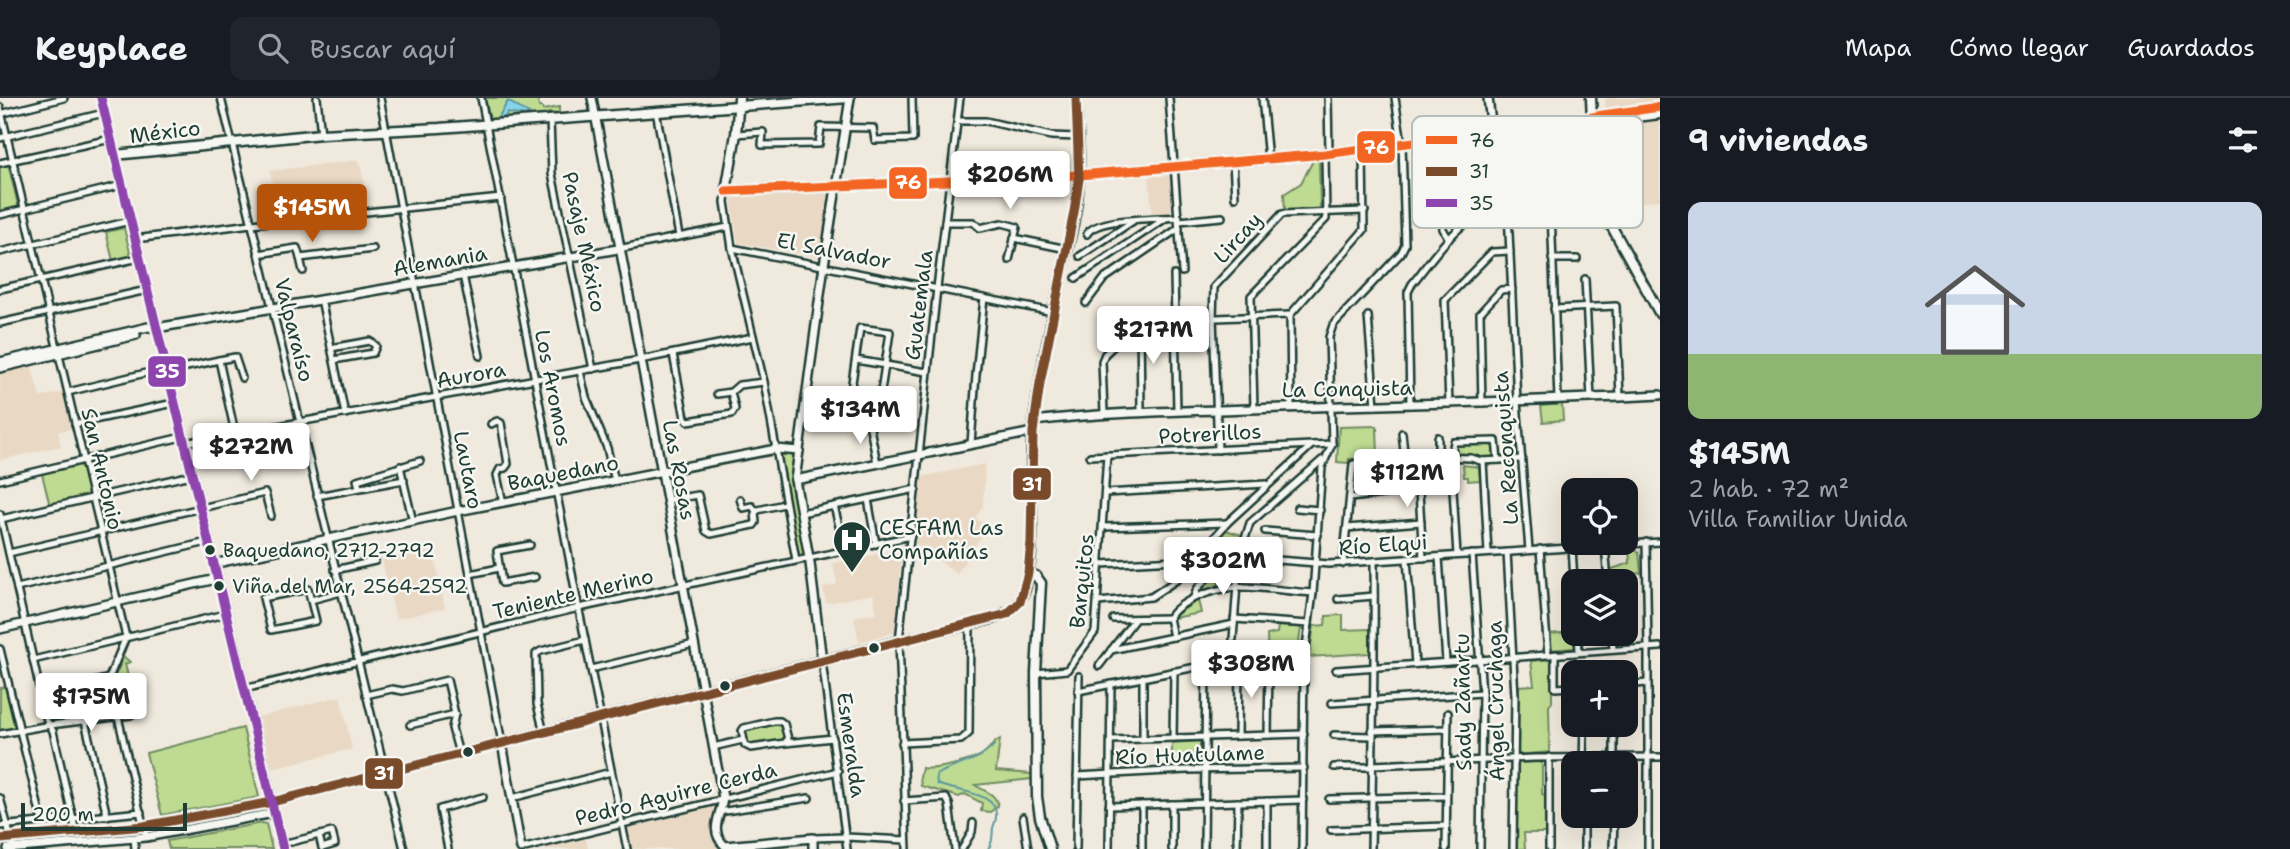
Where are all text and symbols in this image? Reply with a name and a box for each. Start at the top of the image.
search box [230,17,720,80]
text: Keyplace [35,26,188,71]
icon: search [254,29,292,67]
text: Buscar aquí [310,31,455,66]
text: Mapa [1845,32,1911,64]
text: Cómo llegar [1949,32,2089,64]
text: Guardados [2127,32,2255,64]
street label: México [128,114,202,150]
legend [1412,116,1643,228]
text: 9 viviendas [1688,120,1868,161]
icon: filters [2224,121,2262,159]
text: 76 [1469,128,1495,153]
line badge: 76 [1356,130,1396,164]
text: 76 [1363,135,1389,160]
pin: $206M [961,152,1059,211]
text: $206M [967,159,1053,189]
text: 31 [1469,159,1489,184]
line badge: 76 [888,166,928,200]
street label: Pasaje México [555,169,613,315]
text: 76 [895,170,921,195]
pin: $145M [263,184,361,244]
text: 35 [1469,191,1493,216]
text: $145M [273,192,351,222]
street label: Lircay [1207,206,1269,270]
street label: El Salvador [774,226,894,276]
street label: Alemania [391,239,489,283]
icon: home [1912,247,2038,373]
street label: Guatemala [898,248,940,362]
street label: Valparaíso [268,275,320,385]
pin: $217M [1104,306,1202,366]
text: $217M [1113,314,1193,344]
street label: Los Aromos [528,327,578,449]
line badge: 35 [147,355,187,388]
street label: Aurora [434,355,508,395]
text: 35 [154,359,180,384]
street label: La Reconquista [1487,370,1525,526]
street label: La Conquista [1281,374,1413,404]
pin: $134M [811,386,909,446]
text: $134M [820,394,900,424]
street label: San Antonio [74,405,130,533]
street label: Las Rosas [656,417,702,523]
street label: Potrerillos [1158,417,1262,451]
pin: $272M [202,424,300,483]
street label: Lautaro [447,429,489,511]
text: $272M [209,431,293,461]
text: $145M [1688,433,1790,474]
street label: Baquedano [505,448,621,498]
pin: $112M [1358,450,1456,509]
text: $112M [1370,457,1444,487]
line badge: 31 [1012,467,1052,501]
text: 31 [1021,472,1043,497]
text: 2 hab. · 72 m² [1688,474,1849,504]
map controls [1561,478,1638,828]
button: locate [1561,478,1638,555]
text: Villa Familiar Unida [1688,504,1908,534]
place label: CESFAM Las Compañías [879,514,1004,566]
hospital icon: CESFAM Las Compañías [831,519,873,574]
street label: Río Elqui [1338,528,1428,562]
street label: Barquitos [1063,532,1101,630]
place label: Baquedano, 2712-2792 [223,538,435,563]
pin: $302M [1174,538,1272,597]
marker: Baquedano, 2712-2792 [203,543,217,557]
text: $302M [1180,545,1266,575]
street label: Teniente Merino [490,562,656,626]
button: layers [1561,569,1638,646]
place label: Viña del Mar, 2564-2592 [232,574,467,599]
marker: Viña del Mar, 2564-2592 [212,579,226,593]
street label: Ángel Cruchaga [1480,620,1511,782]
street label: Sady Zañartu [1448,633,1478,771]
pin: $308M [1202,640,1300,700]
unlabelled marker [867,641,881,655]
text: $308M [1207,648,1295,678]
button: + [1561,660,1638,737]
pin: $175M [42,674,140,733]
unlabelled marker [718,679,732,693]
text: $175M [52,681,130,711]
street label: Esmeralda [830,690,872,800]
street label: Río Huatulame [1114,738,1266,772]
unlabelled marker [461,745,475,759]
button: − [1561,751,1638,828]
street label: Pedro Aguirre Cerda [572,755,780,833]
line badge: 31 [364,757,404,790]
text: 31 [373,761,395,786]
scale bar [21,800,187,832]
text: 200 m [32,802,94,827]

